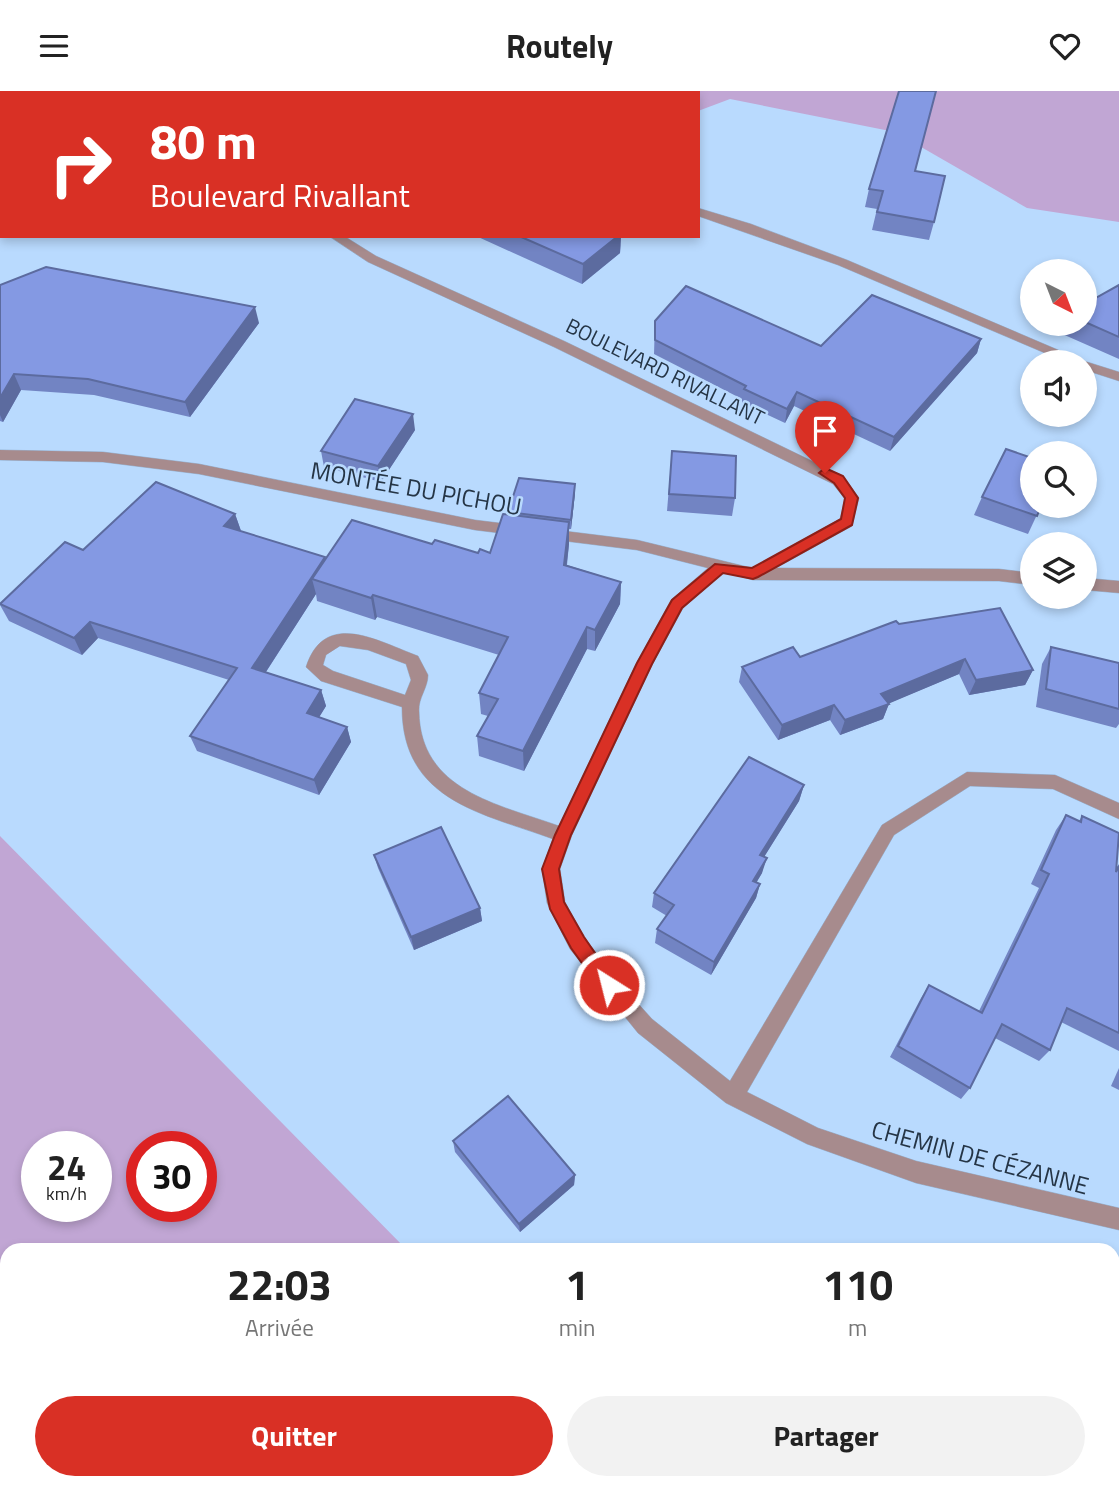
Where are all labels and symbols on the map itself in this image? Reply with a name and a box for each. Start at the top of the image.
north arrow [1020,259,1097,336]
street label: BOULEVARD RIVALLANT [561,309,770,433]
pin [795,401,855,473]
street label: MONTÉE DU PICHOU [308,452,524,524]
position arrow [572,948,646,1022]
street label: CHEMIN DE CÉZANNE [868,1111,1093,1203]
speed limit sign: 30 [126,1131,217,1222]

